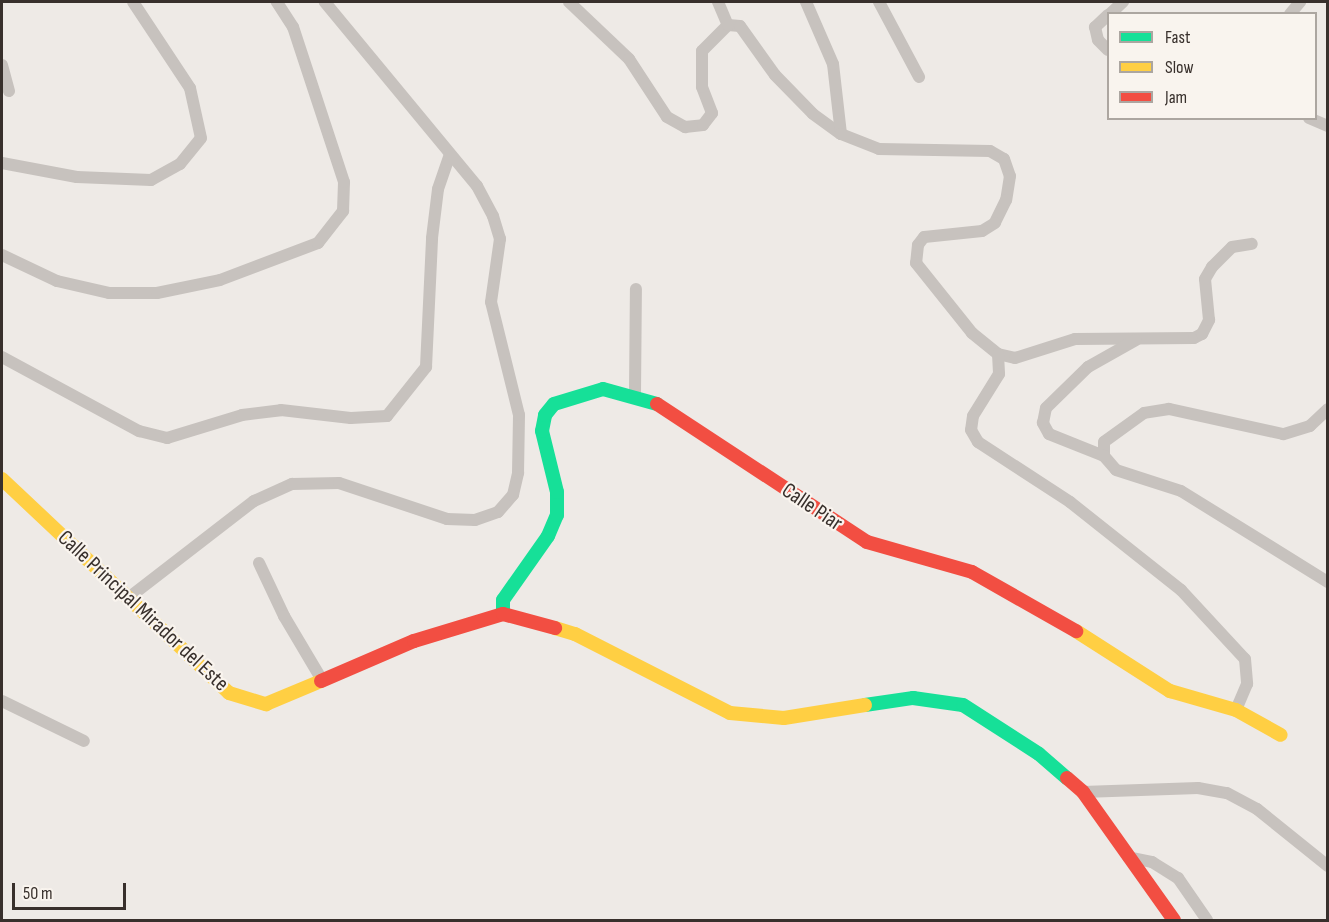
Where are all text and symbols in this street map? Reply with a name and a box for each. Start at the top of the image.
legend [1107,12,1317,120]
text: Fast [1165,27,1190,48]
text: Slow [1165,57,1194,78]
text: Jam [1165,87,1187,108]
street label: Calle Piar [777,477,847,537]
street label: Calle Principal Mirador del Este [52,525,234,697]
scale bar [15,871,129,909]
text: 50 m [23,883,53,904]

